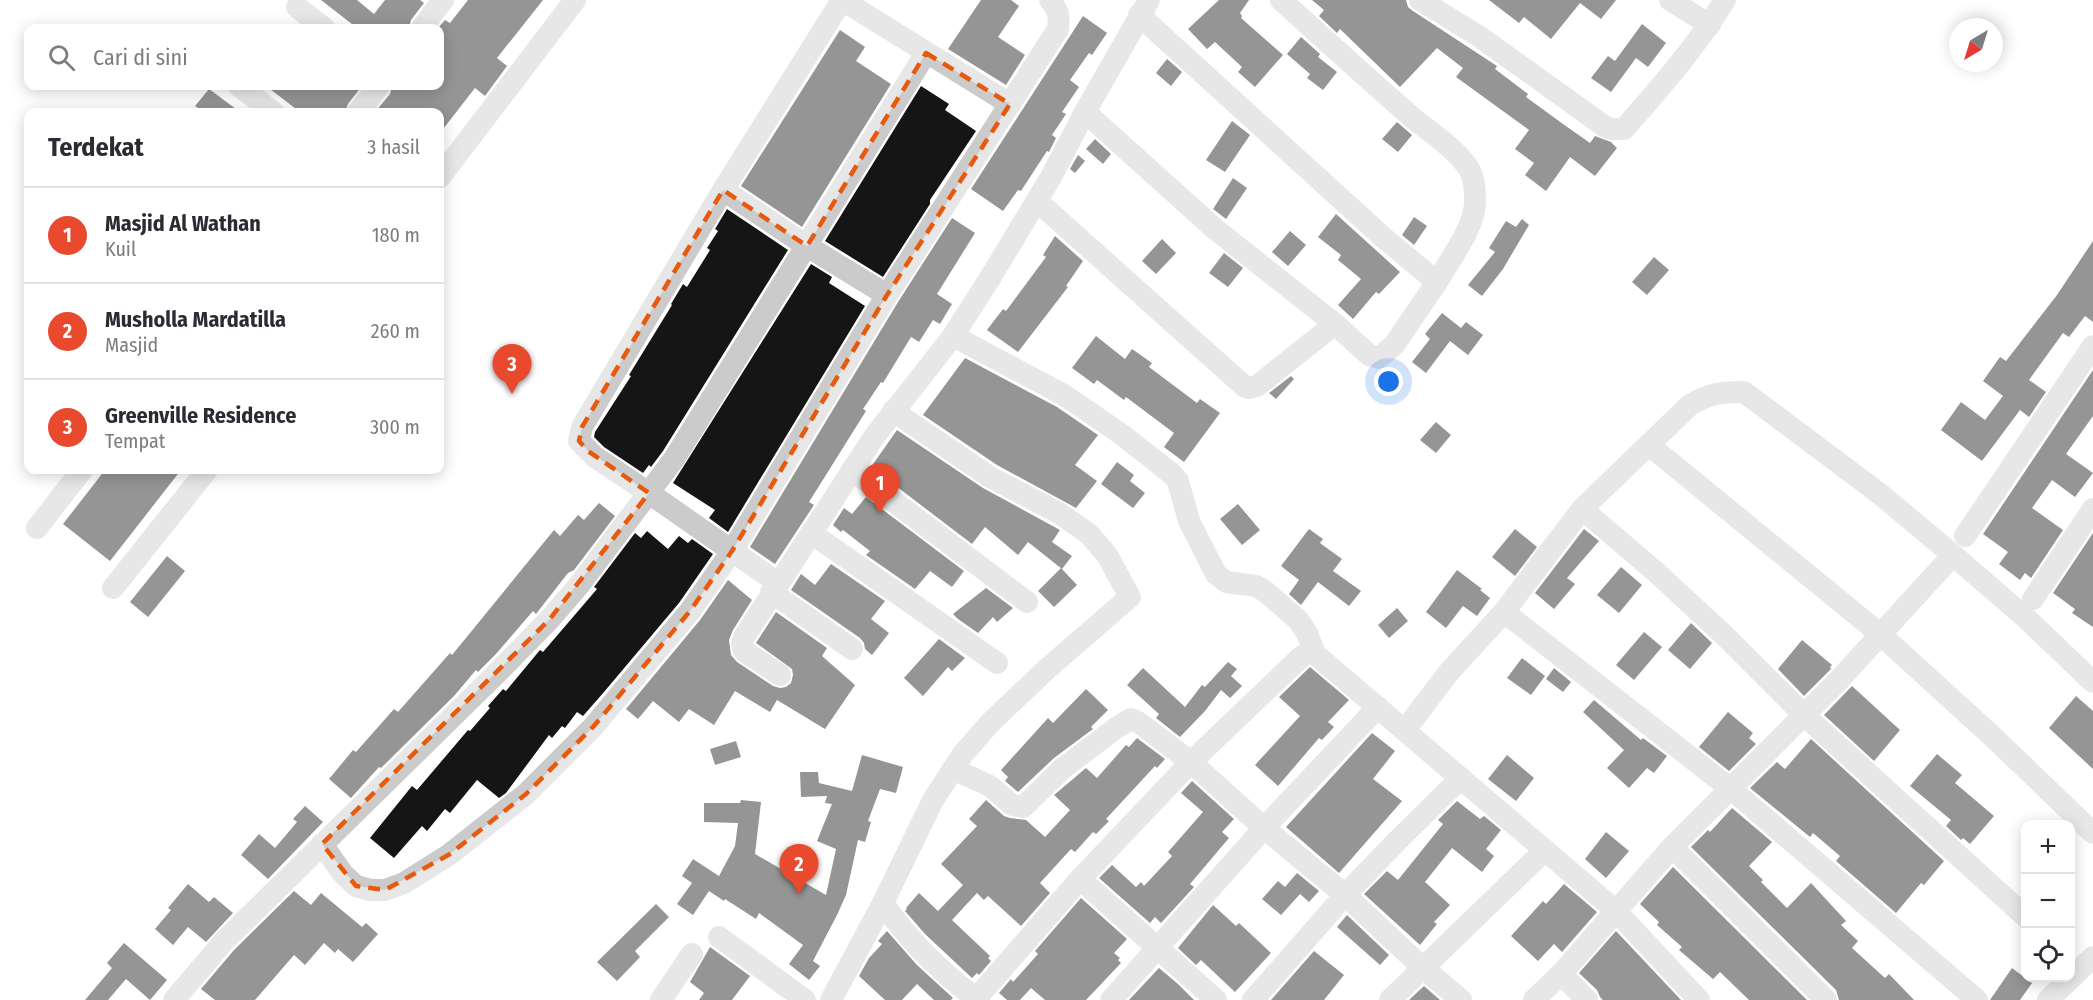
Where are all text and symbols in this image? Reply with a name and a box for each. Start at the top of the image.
north arrow [1949,18,2003,72]
search box [24,24,444,90]
icon: search [45,41,78,74]
text: Cari di sini [93,44,188,71]
text: Terdekat [48,132,144,163]
text: 3 hasil [367,135,420,159]
text: Masjid Al Wathan [105,210,261,237]
text: 1 [63,223,72,247]
text: 180 m [372,223,420,247]
text: Kuil [105,237,136,261]
text: Musholla Mardatilla [105,306,286,333]
text: 2 [63,319,72,343]
text: 260 m [371,319,420,343]
text: Masjid [105,333,158,357]
pin: 3 [492,344,532,394]
your location [1374,367,1403,396]
text: Greenville Residence [105,402,296,429]
text: 3 [63,415,72,439]
text: 300 m [370,415,420,439]
text: Tempat [105,429,165,453]
pin: 1 [860,464,900,513]
map controls [2021,820,2075,982]
button: + [2021,820,2075,874]
pin: 2 [780,844,818,894]
button: − [2021,874,2075,928]
button: locate [2021,928,2075,982]

